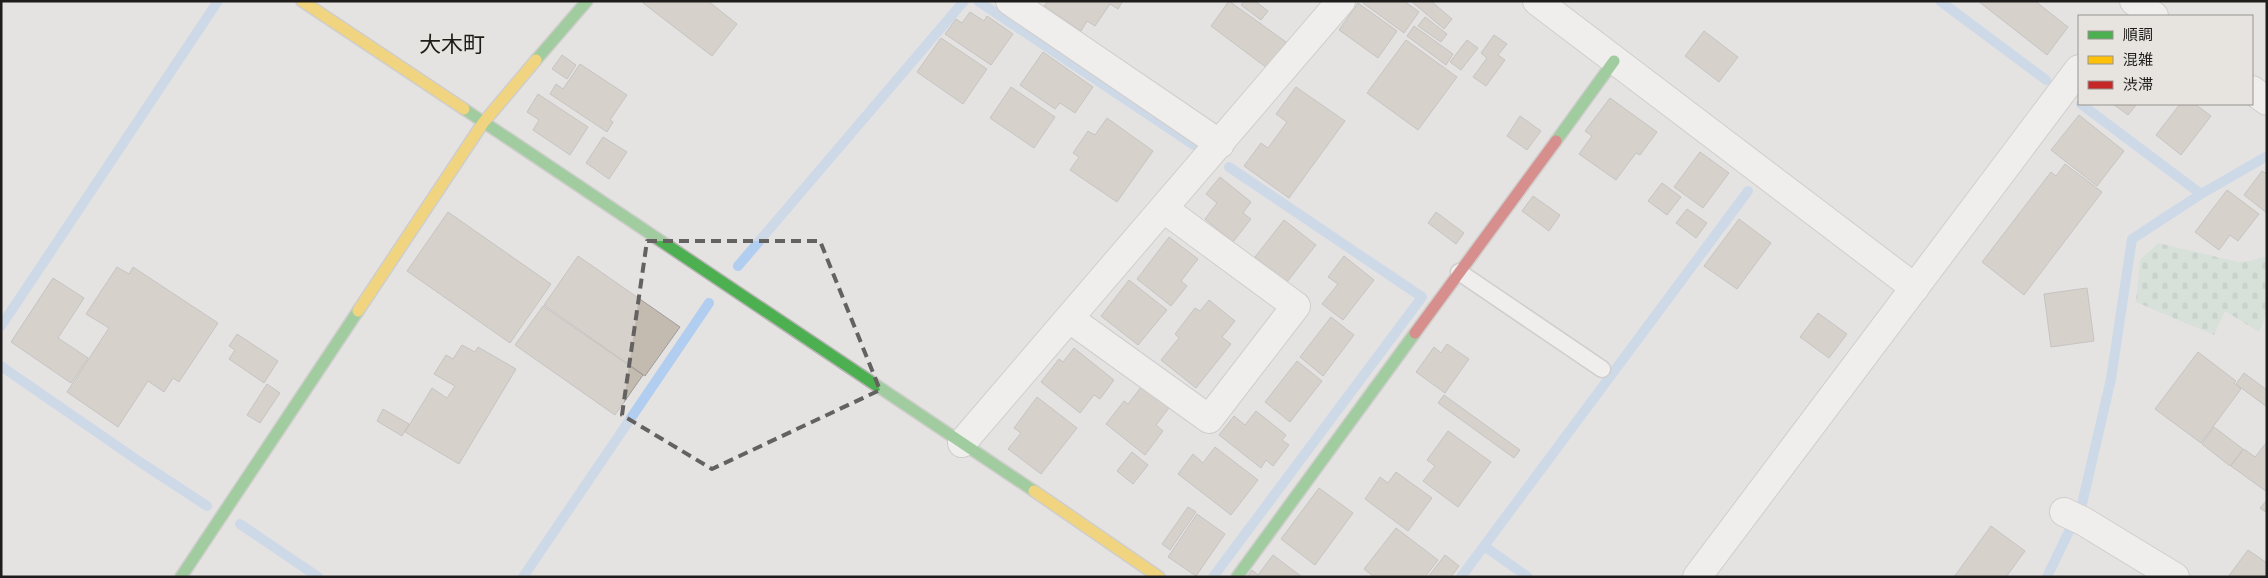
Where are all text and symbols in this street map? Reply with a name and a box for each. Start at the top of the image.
legend [2078,15,2253,105]
text: 順調 [2123,24,2153,46]
district label: 大木町 [419,28,485,60]
text: 混雑 [2123,49,2153,71]
text: 渋滞 [2123,74,2153,96]

